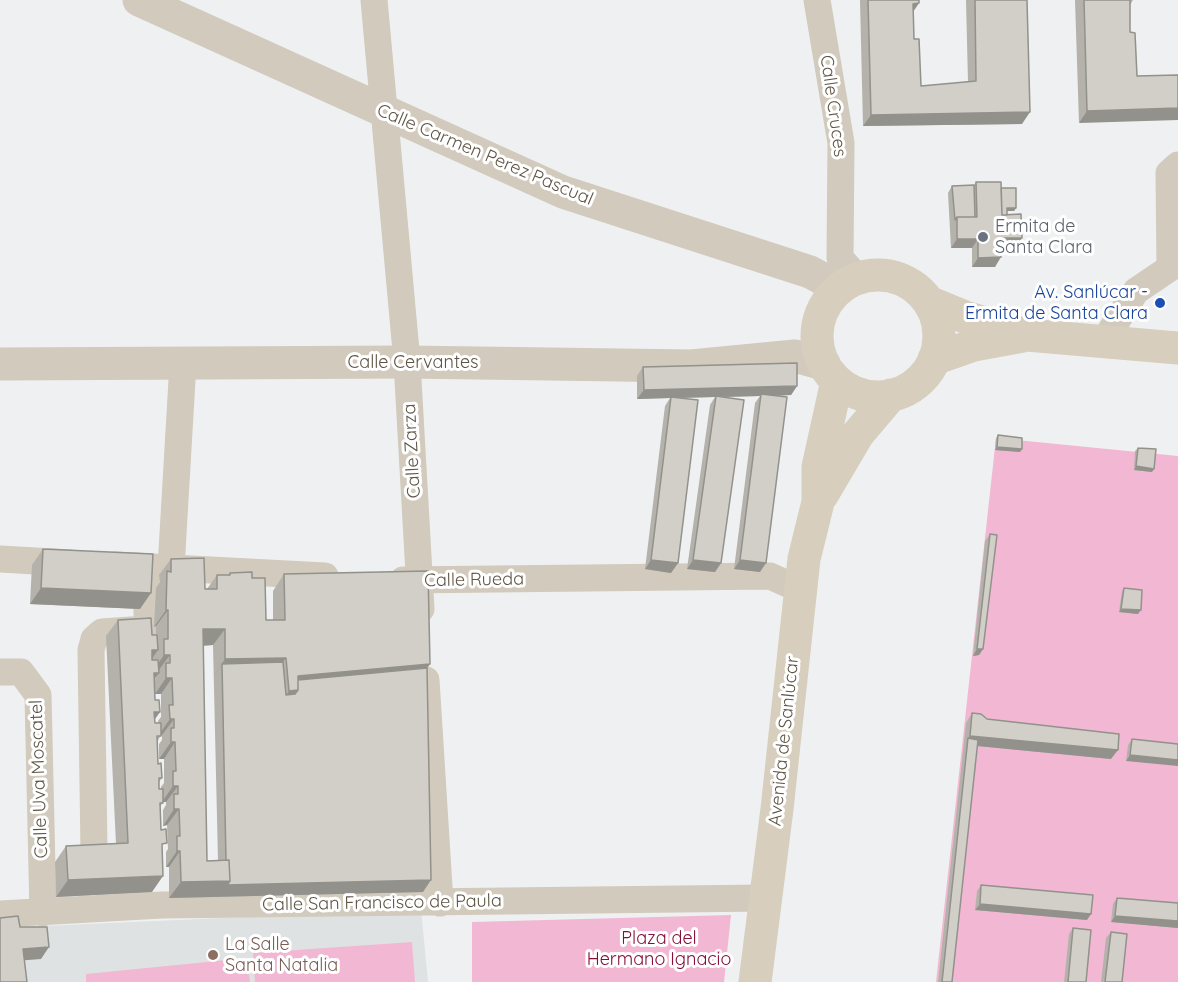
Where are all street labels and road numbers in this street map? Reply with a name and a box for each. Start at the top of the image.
street label: Calle Cruces [815,54,851,158]
street label: Calle Carmen Perez Pascual [374,100,596,210]
street label: Calle Cervantes [347,352,479,374]
street label: Calle Zarza [399,403,425,499]
street label: Calle Rueda [424,568,524,592]
street label: Avenida de Sanlúcar [764,655,804,827]
street label: Calle Uva Moscatel [25,699,53,859]
street label: Calle San Francisco de Paula [262,890,502,916]

